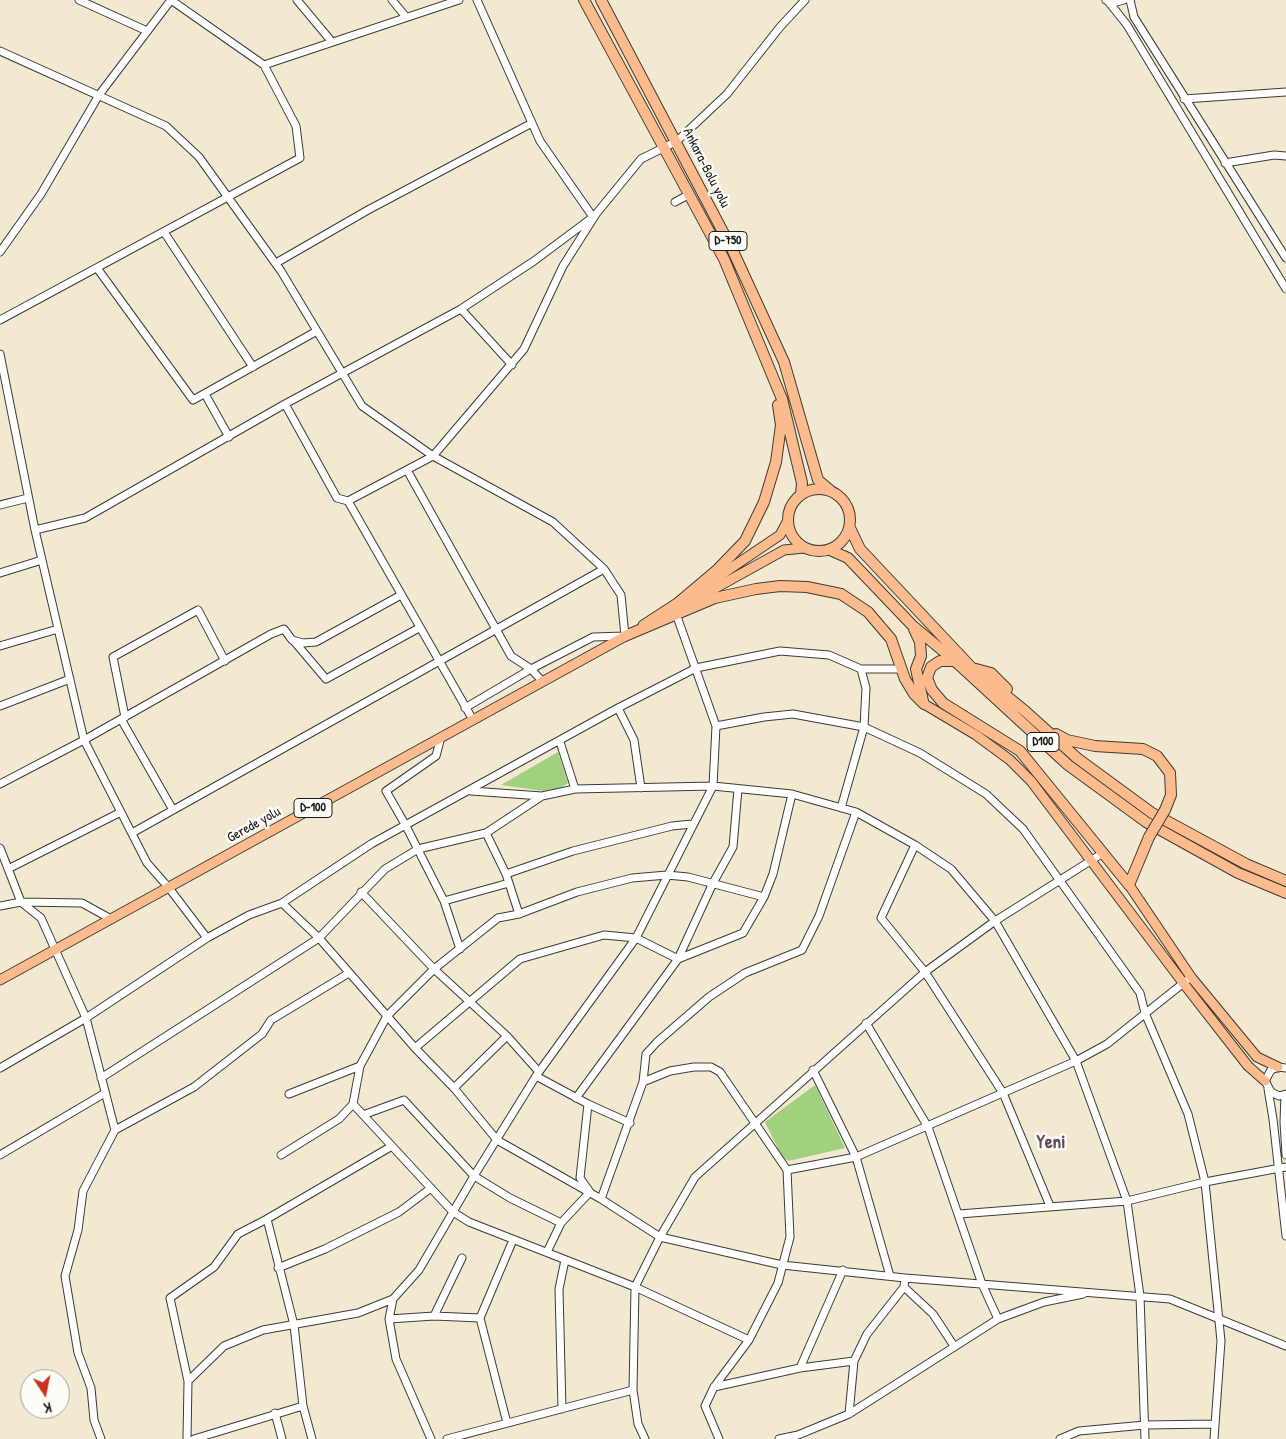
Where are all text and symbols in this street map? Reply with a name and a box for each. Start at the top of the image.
street label: Ankara-Bolu yolu [679,125,733,211]
road number: D-750 [709,232,747,250]
road number: D100 [1027,732,1059,752]
road number: D-100 [294,798,332,818]
street label: Gerede yolu [224,803,284,847]
district label: Yeni [1037,1132,1065,1154]
north arrow [20,1369,70,1419]
text: K [42,1398,53,1418]

